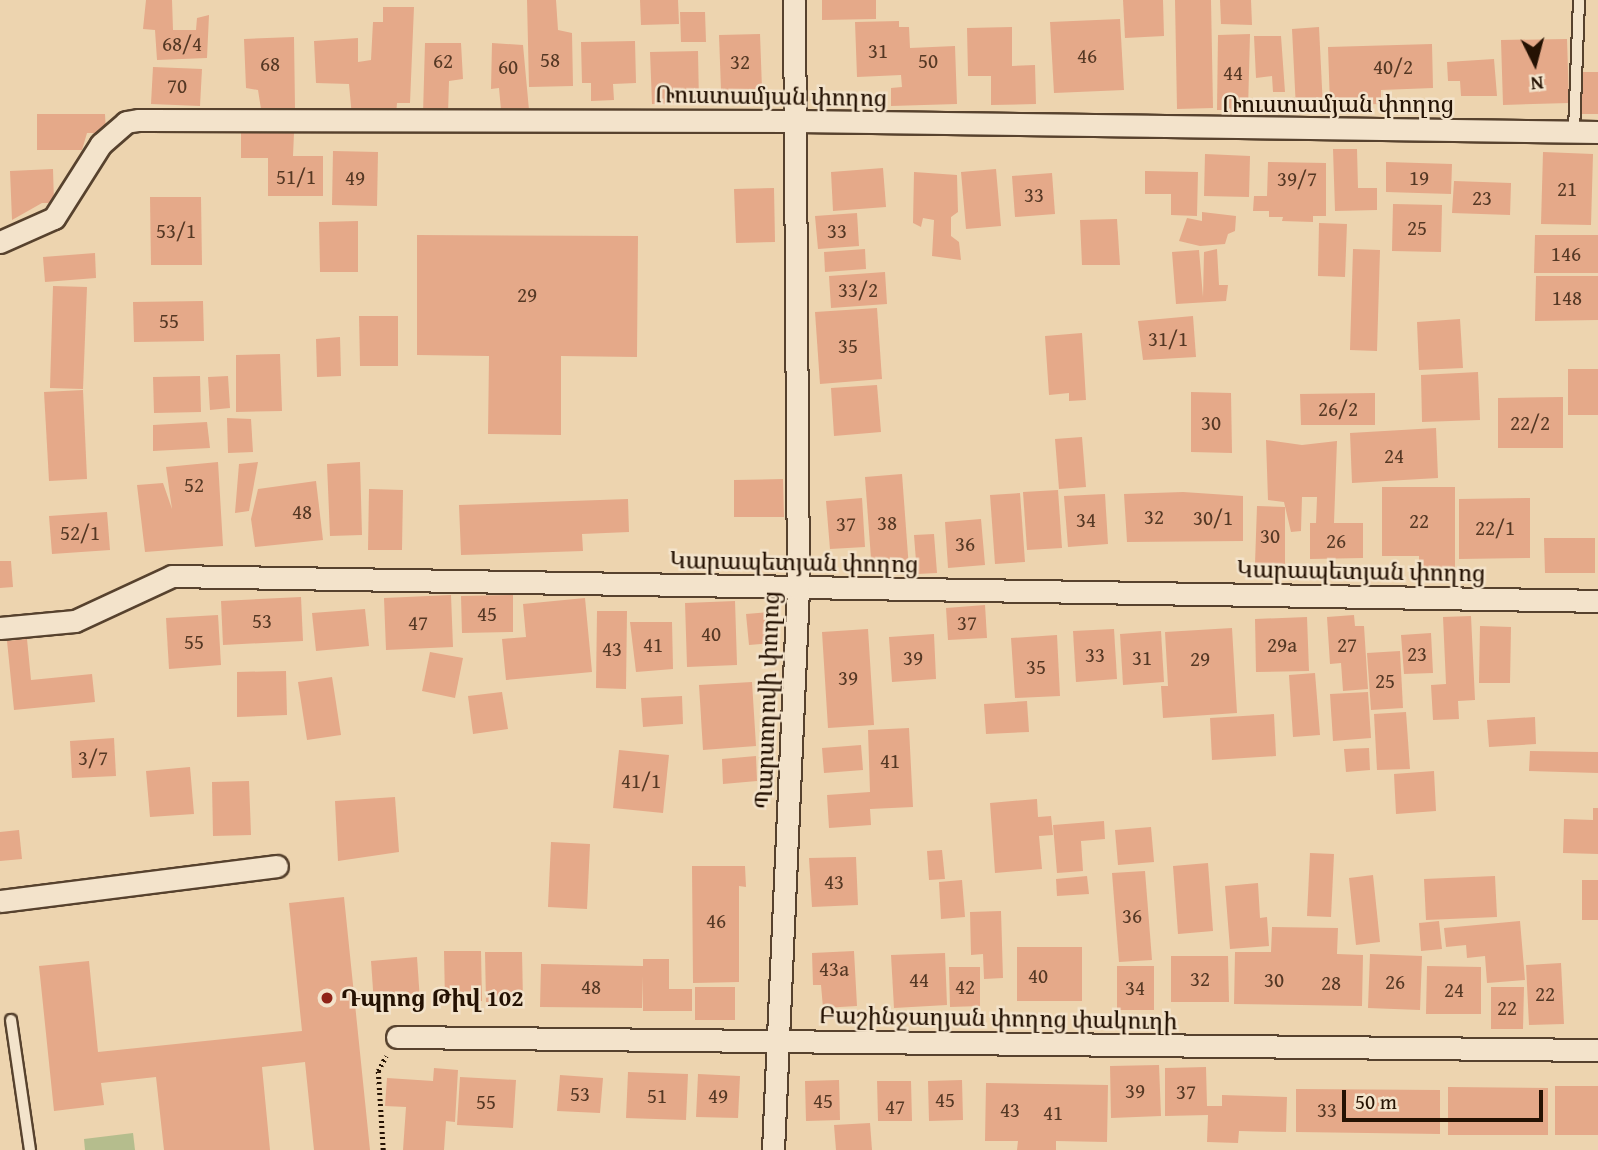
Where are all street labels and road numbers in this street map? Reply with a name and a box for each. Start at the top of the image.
street label: Ռուստամյան փողոց [655,80,887,112]
street label: Ռուստամյան փողոց [1222,90,1454,118]
street label: Կարապետյան փողոց [669,545,919,579]
street label: Կարապետյան փողոց [1236,554,1486,588]
street label: Պարսողովի փողոց [749,590,785,810]
street label: Բաշինջաղյան փողոց փակուղի [819,1000,1177,1036]

